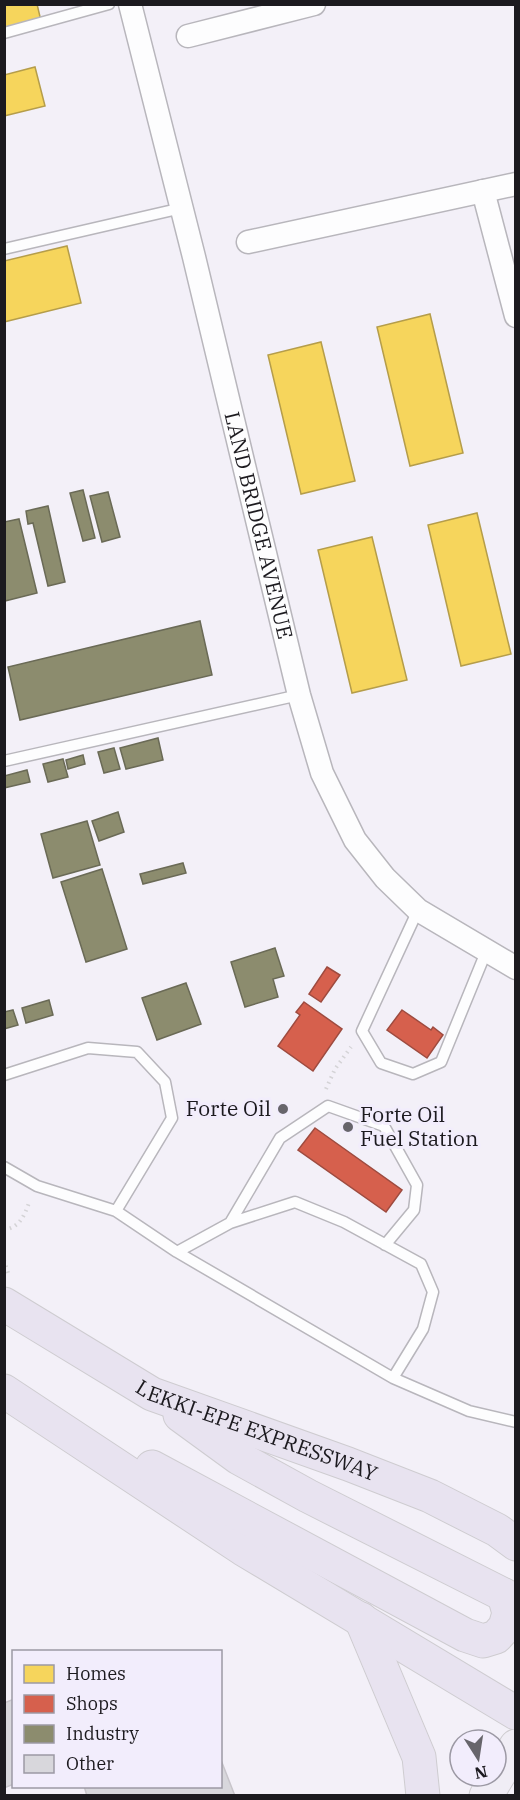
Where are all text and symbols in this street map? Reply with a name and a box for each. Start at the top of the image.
street label: LAND BRIDGE AVENUE [219,409,300,642]
place label: Forte Oil [186,1094,271,1122]
place label: Forte Oil Fuel Station [360,1100,478,1152]
marker: Forte Oil [276,1102,290,1116]
marker: Forte Oil Fuel Station [341,1120,355,1134]
street label: LEKKI-EPE EXPRESSWAY [131,1373,382,1487]
legend [12,1650,222,1788]
text: Homes [66,1662,126,1685]
text: Shops [66,1692,118,1715]
text: Industry [66,1722,139,1745]
north arrow [448,1728,508,1788]
text: Other [66,1752,114,1775]
text: N [473,1762,489,1784]

